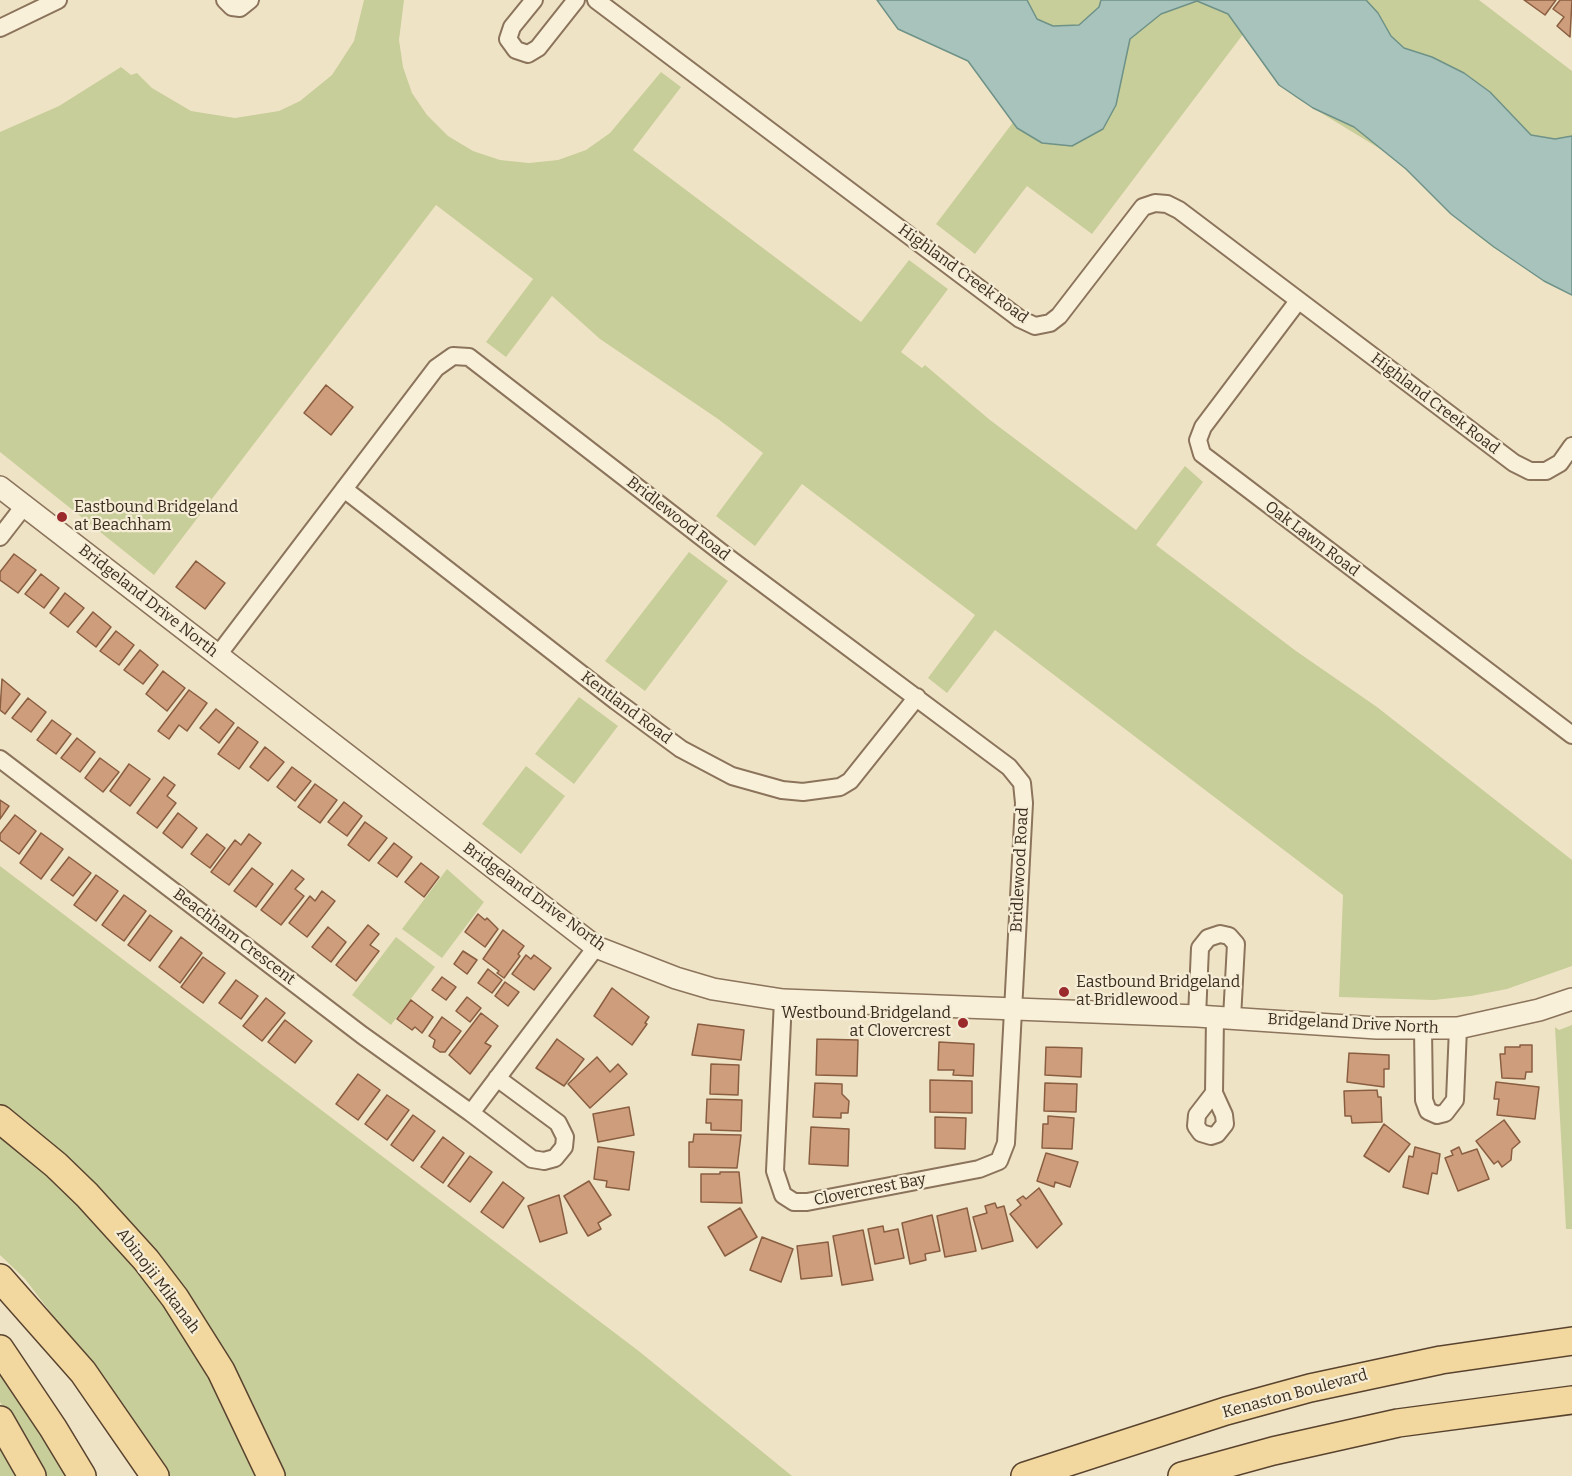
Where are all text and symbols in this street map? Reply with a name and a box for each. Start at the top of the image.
street label: Highland Creek Road [894,220,1032,328]
street label: Highland Creek Road [1367,349,1503,459]
street label: Bridlewood Road [623,473,733,565]
street label: Oak Lawn Road [1261,497,1363,581]
place label: Eastbound Bridgeland at Beachham [74,498,238,536]
marker: Eastbound Bridgeland at Beachham [55,510,69,524]
street label: Bridgeland Drive North [75,541,221,661]
street label: Kentland Road [577,668,675,748]
street label: Bridlewood Road [1007,807,1033,933]
street label: Bridgeland Drive North [459,839,609,955]
street label: Beachham Crescent [169,885,299,989]
place label: Eastbound Bridgeland at Bridlewood [1076,973,1240,1011]
marker: Eastbound Bridgeland at Bridlewood [1057,985,1071,999]
place label: Westbound Bridgeland at Clovercrest [781,1004,951,1042]
street label: Bridgeland Drive North [1267,1010,1439,1038]
marker: Westbound Bridgeland at Clovercrest [956,1016,970,1030]
street label: Clovercrest Bay [812,1170,928,1210]
street label: Abinojii Mikanah [112,1225,204,1337]
street label: Kenaston Boulevard [1220,1365,1370,1423]

